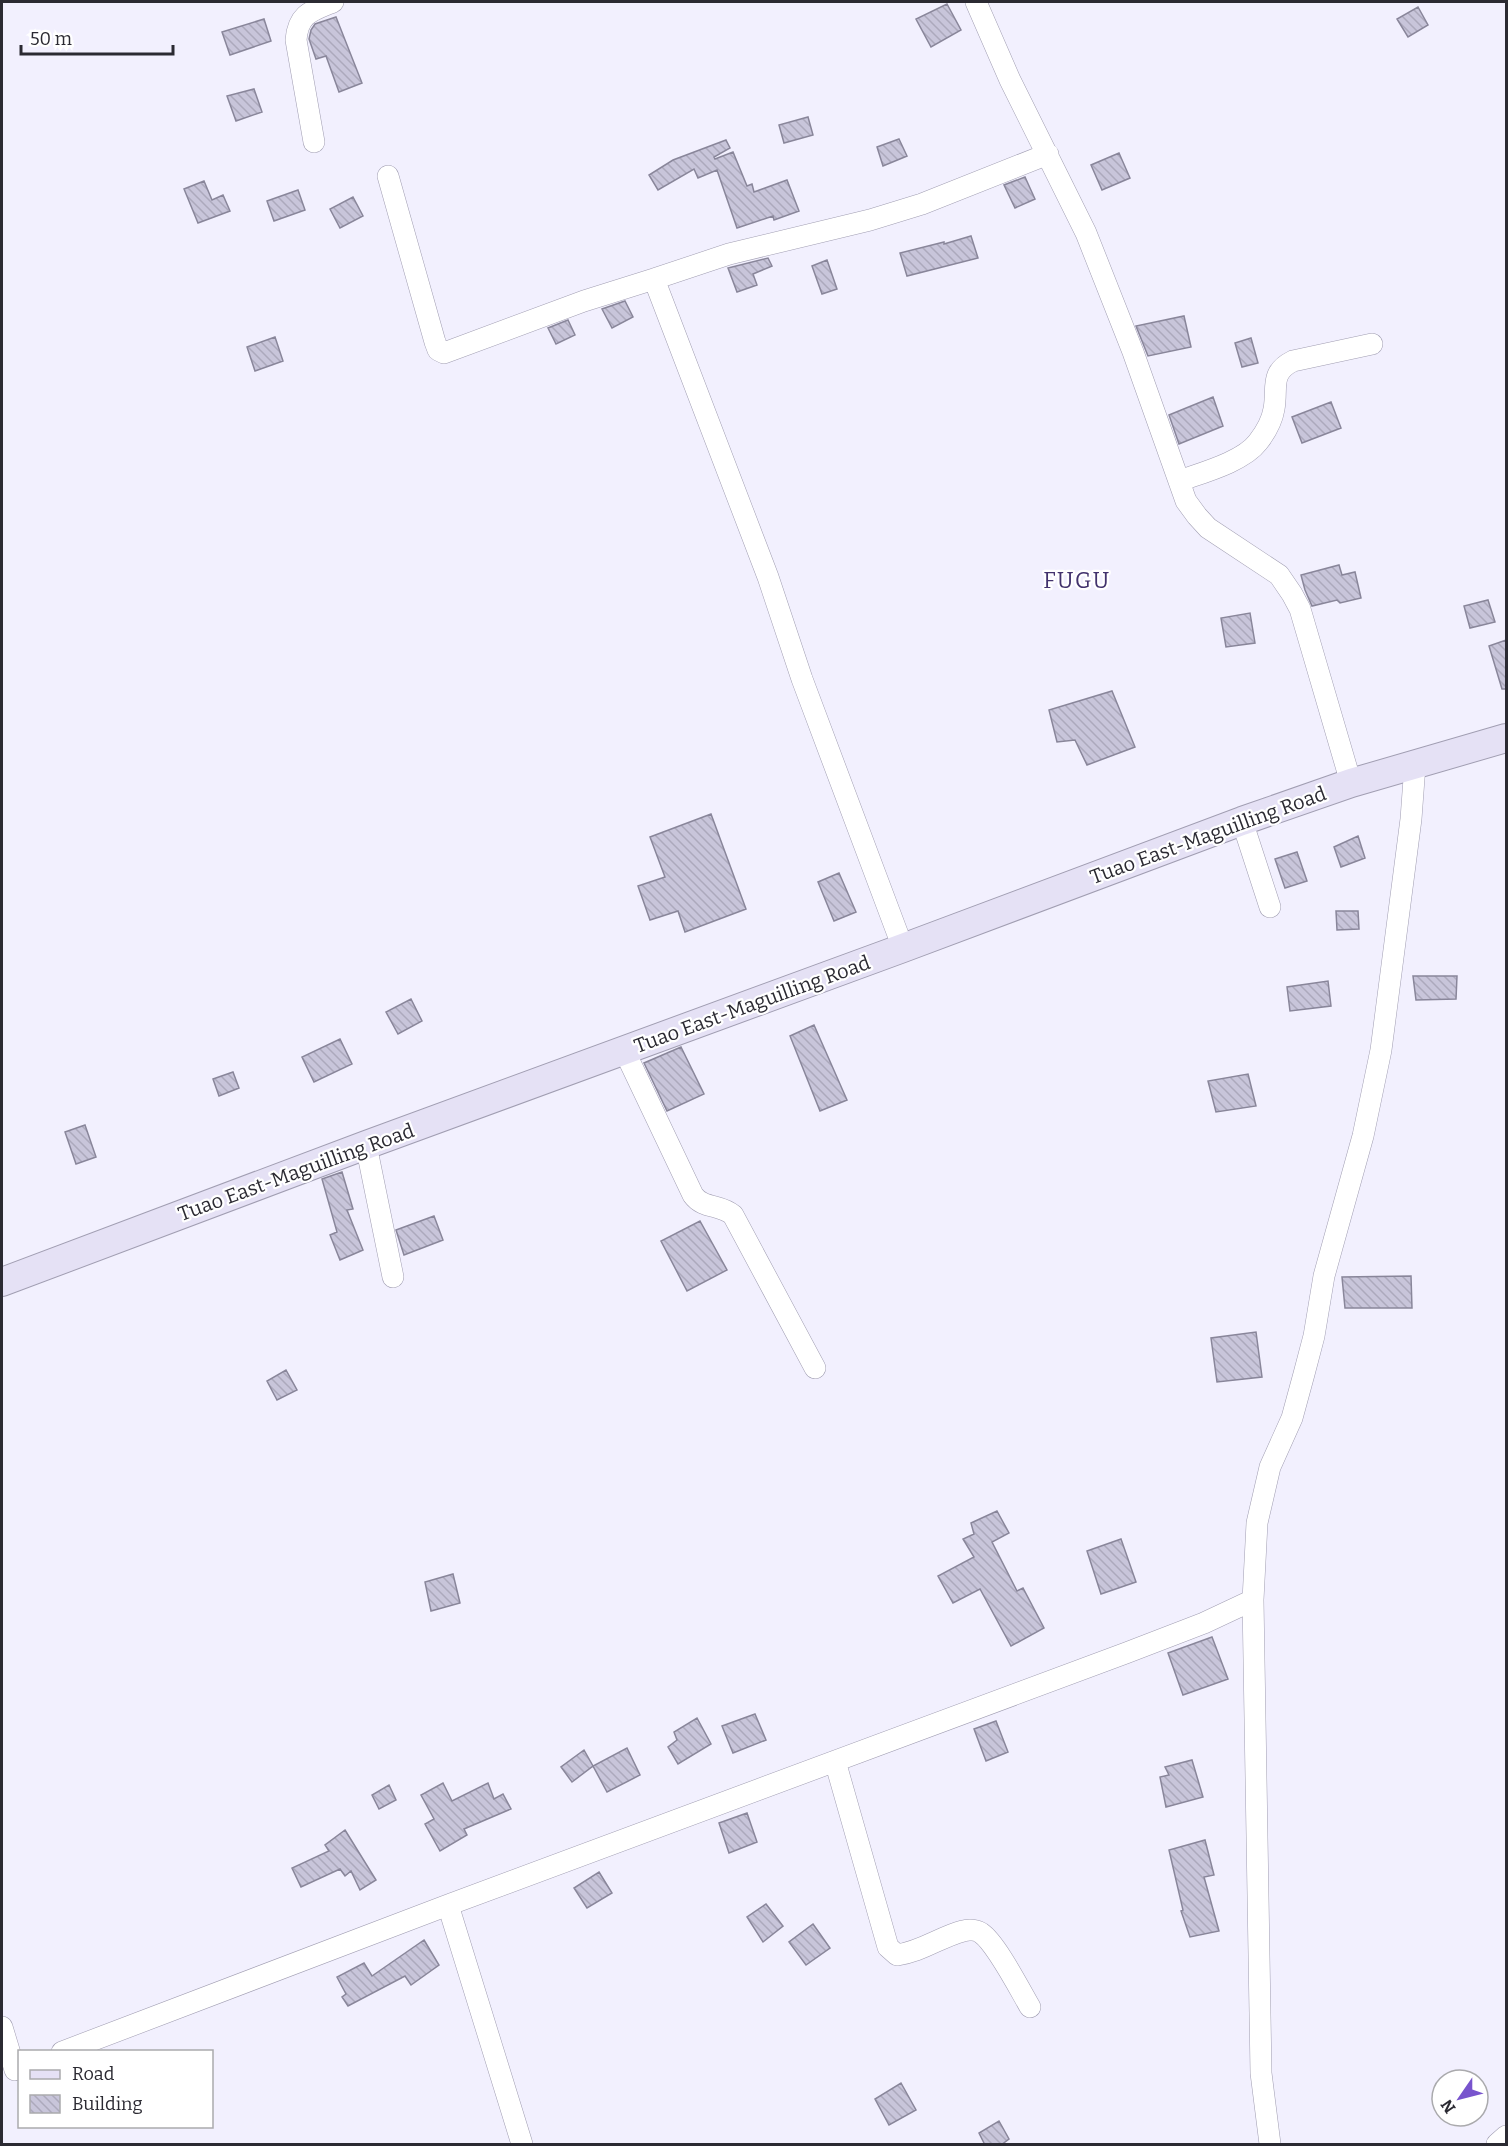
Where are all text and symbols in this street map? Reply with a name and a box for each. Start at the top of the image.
scale bar [21,18,172,56]
text: 50 m [30,28,72,50]
district label: FUGU [1043,567,1111,594]
street label: Tuao East-Maguilling Road [1087,781,1329,889]
street label: Tuao East-Maguilling Road [631,950,873,1058]
street label: Tuao East-Maguilling Road [175,1118,417,1226]
legend [18,2050,213,2128]
text: Road [72,2063,115,2085]
north arrow [1430,2068,1490,2128]
text: Building [72,2093,143,2115]
text: N [1437,2096,1459,2117]

